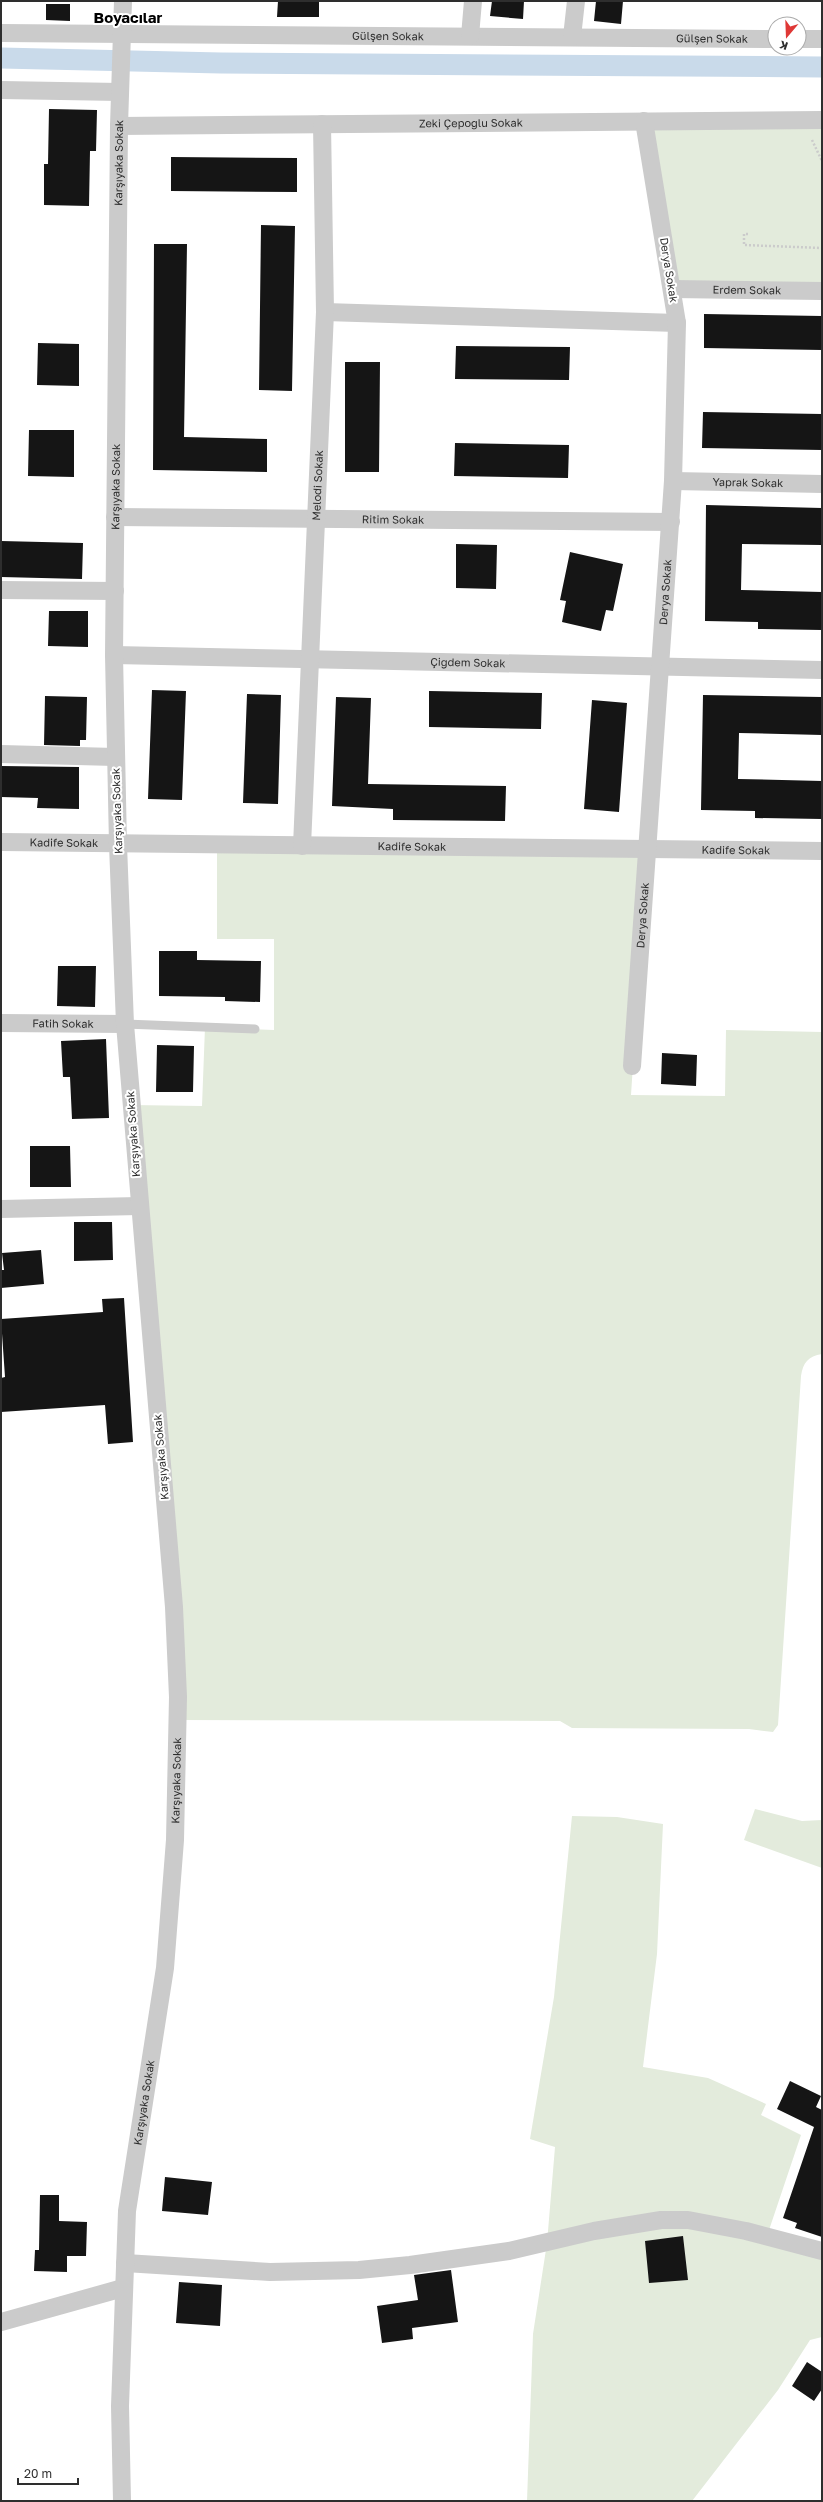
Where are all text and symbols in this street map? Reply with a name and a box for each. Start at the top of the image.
district label: Boyacılar [94,8,163,26]
north arrow [767,16,807,56]
street label: Gülşen Sokak [352,29,424,42]
street label: Gülşen Sokak [676,31,748,45]
text: K [778,38,789,53]
street label: Zeki Çepoğlu Sokak [419,116,523,129]
street label: Karşıyaka Sokak [111,120,125,206]
street label: Derya Sokak [658,236,681,303]
street label: Erdem Sokak [713,283,781,296]
street label: Karşıyaka Sokak [108,444,122,530]
street label: Melodi Sokak [309,450,325,521]
street label: Yaprak Sokak [713,475,783,489]
street label: Ritim Sokak [362,512,424,526]
street label: Derya Sokak [656,559,673,625]
street label: Çiğdem Sokak [430,655,506,669]
street label: Karşıyaka Sokak [109,768,124,854]
street label: Kadife Sokak [30,835,98,849]
street label: Kadife Sokak [378,839,446,853]
street label: Kadife Sokak [702,843,770,856]
street label: Derya Sokak [633,882,651,949]
street label: Fatih Sokak [32,1016,94,1030]
street label: Karşıyaka Sokak [123,1091,142,1177]
street label: Karşıyaka Sokak [150,1414,171,1500]
street label: Karşıyaka Sokak [168,1737,183,1824]
street label: Karşıyaka Sokak [130,2059,157,2146]
scale bar [18,2460,78,2486]
text: 20 m [24,2466,52,2481]

